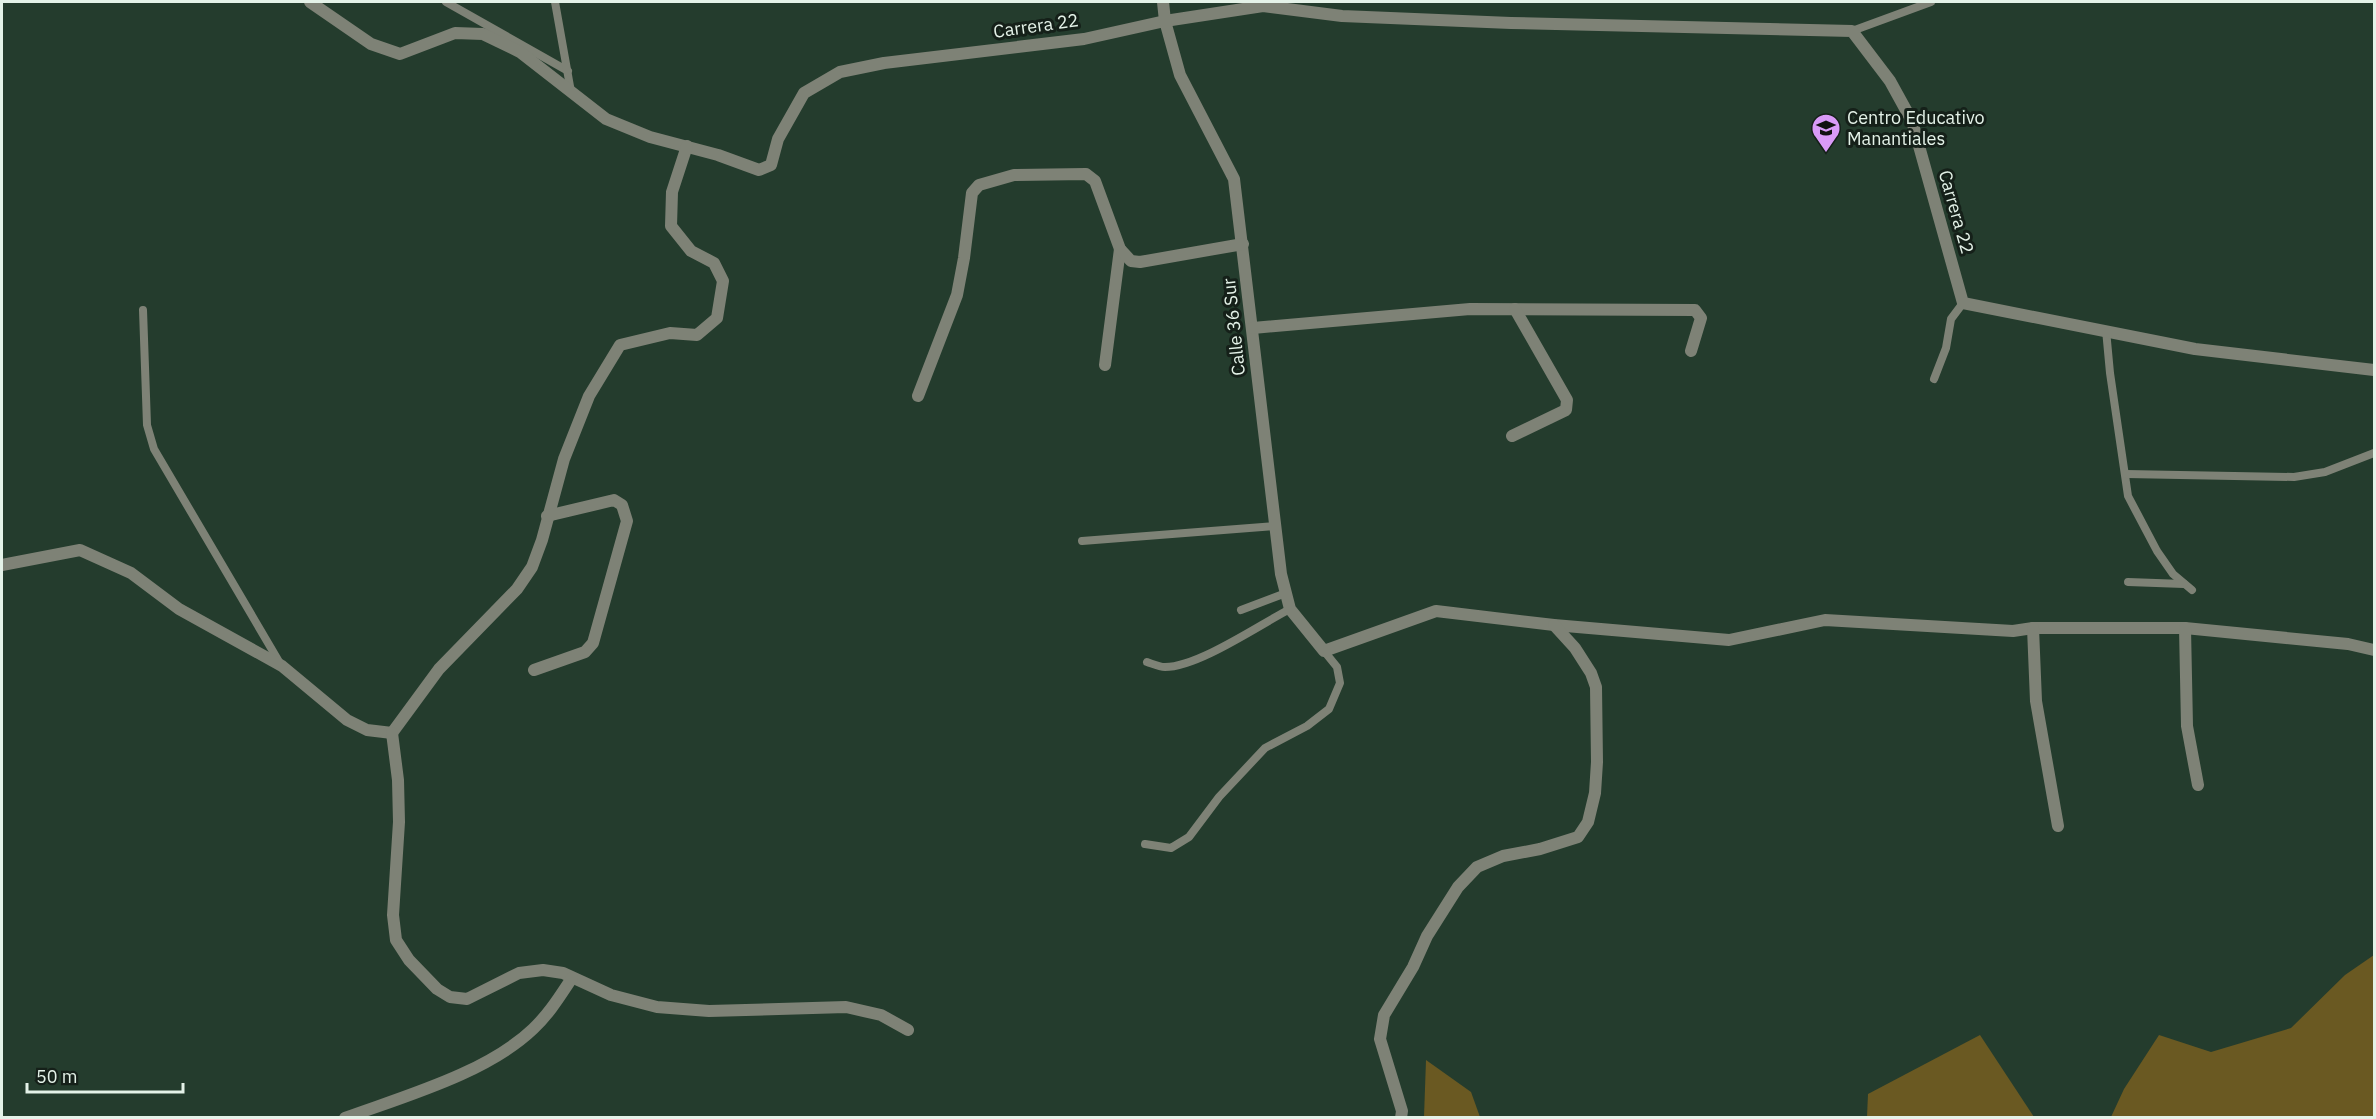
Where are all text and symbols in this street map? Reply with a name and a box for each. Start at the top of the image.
street label: Carrera 22 [992,8,1080,43]
place label: Centro Educativo Manantiales [1847,106,1985,150]
school or university icon: Centro Educativo Manantiales [1810,112,1842,154]
street label: Carrera 22 [1934,167,1979,256]
street label: Calle 36 Sur [1217,277,1250,377]
scale bar [27,1056,183,1094]
text: 50 m [36,1065,78,1088]

